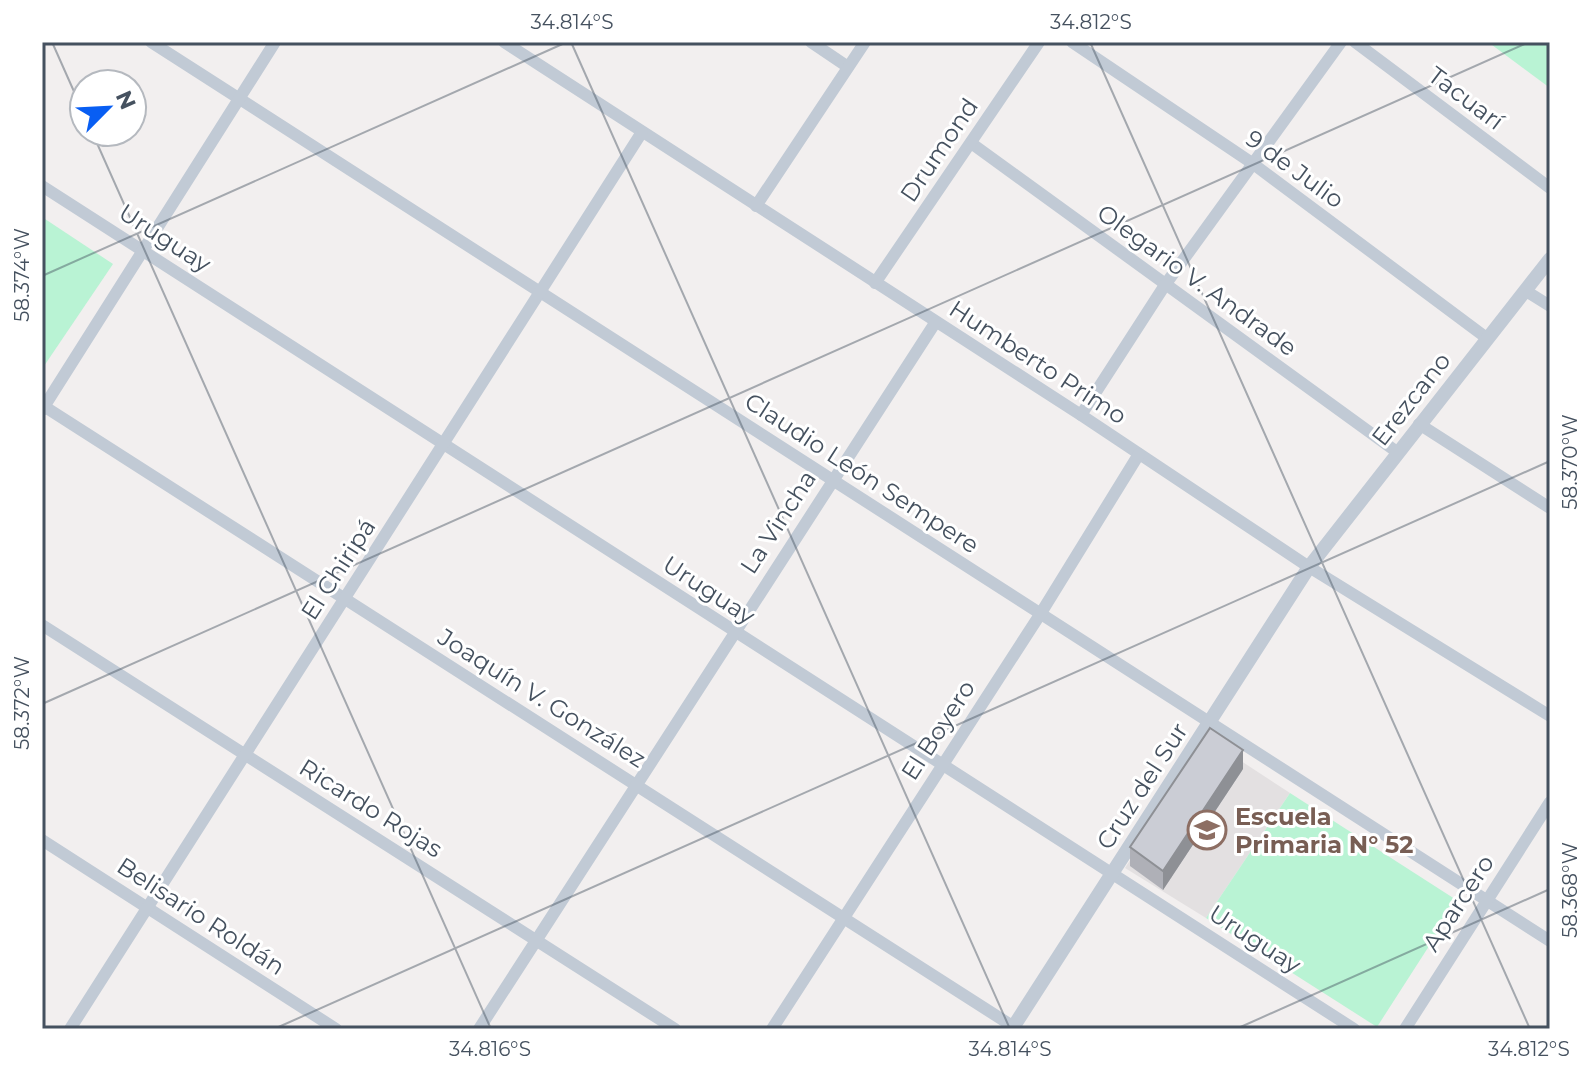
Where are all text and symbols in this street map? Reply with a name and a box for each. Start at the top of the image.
text: 34.814°S [530,10,614,34]
text: 34.812°S [1050,10,1132,34]
street label: Tacuarí [1423,60,1511,137]
north arrow [68,68,148,148]
text: N [110,86,142,114]
street label: Drumond [894,93,984,207]
street label: 9 de Julio [1240,124,1350,214]
street label: Uruguay [113,198,217,278]
street label: Olegario V. Andrade [1092,198,1302,362]
text: 58.374°W [10,228,34,322]
street label: Humberto Primo [944,294,1132,430]
street label: Erezcano [1365,346,1457,452]
street label: Claudio León Sempere [740,386,984,560]
text: 58.370°W [1558,414,1582,510]
street label: La Vincha [734,465,822,579]
street label: El Chiripá [295,513,381,625]
street label: Uruguay [657,550,761,630]
street label: Joaquín V. González [432,622,651,774]
text: 58.372°W [10,656,34,750]
street label: El Boyero [895,675,981,785]
street label: Cruz del Sur [1090,717,1194,855]
street label: Ricardo Rojas [294,752,448,864]
place label: Escuela Primaria N° 52 [1235,802,1413,859]
school or university icon: Escuela Primaria N° 52 [1186,809,1228,851]
text: 58.368°W [1558,842,1582,938]
street label: Aparcero [1416,849,1500,957]
street label: Belisario Roldán [112,851,290,981]
street label: Uruguay [1203,899,1307,979]
text: 34.816°S [449,1037,531,1061]
text: 34.814°S [968,1037,1052,1061]
text: 34.812°S [1488,1037,1570,1061]

